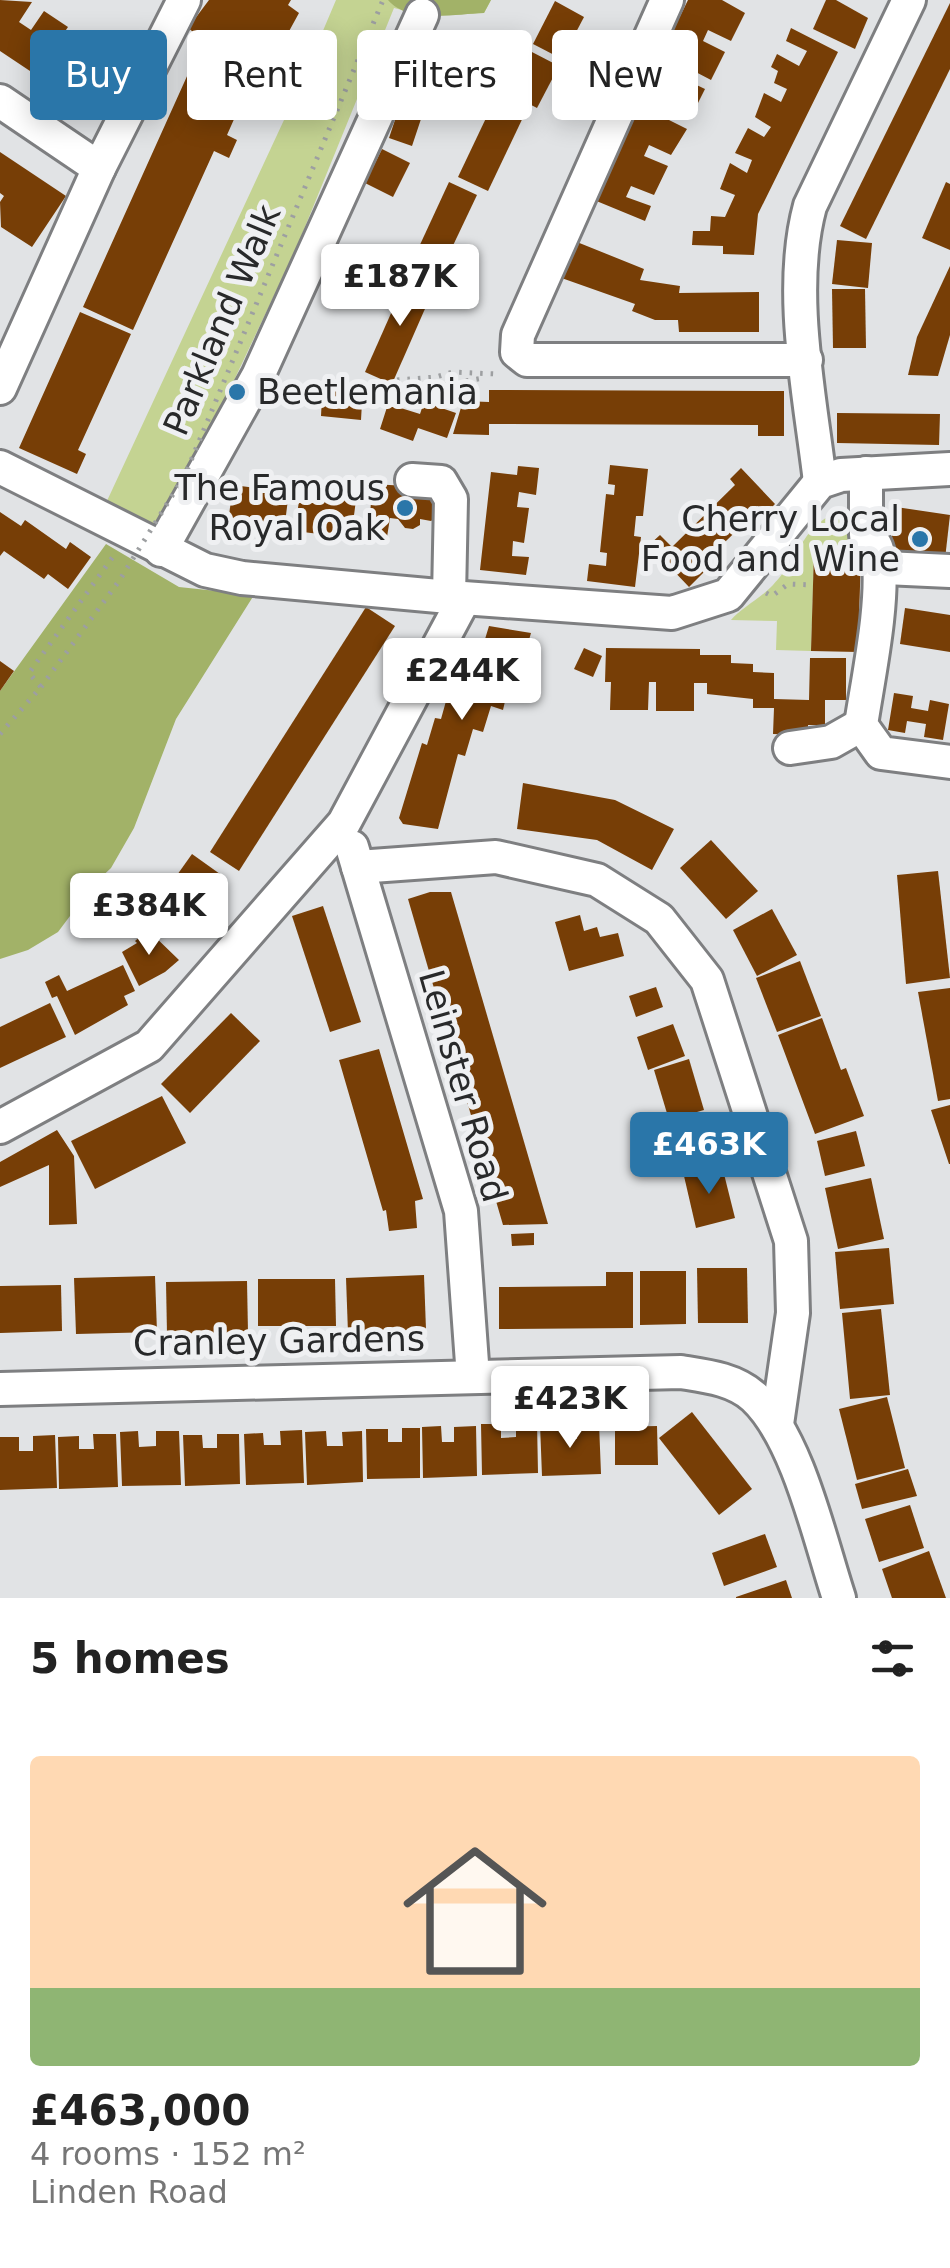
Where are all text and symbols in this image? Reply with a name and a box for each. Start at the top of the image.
chip: Buy [30,30,167,120]
chip: Rent [187,30,337,120]
chip: Filters [357,30,532,120]
chip: New [552,30,698,120]
street label: Parkland Walk [155,198,289,441]
pin: £187K [330,244,470,329]
text: £187K [343,257,457,295]
place label: Beetlemania [257,372,478,412]
marker: Beetlemania [226,381,248,403]
place label: The Famous Royal Oak [173,468,386,548]
marker: The Famous Royal Oak [394,497,416,519]
place label: Cherry Local Food and Wine [641,499,900,579]
marker: Cherry Local Food and Wine [909,528,931,550]
pin: £244K [392,638,532,723]
text: £244K [405,651,519,689]
pin: £384K [79,873,219,958]
text: £384K [92,886,206,924]
street label: Leinster Road [411,966,515,1206]
pin: £463K [639,1112,779,1197]
text: £463K [652,1125,766,1163]
street label: Cranley Gardens [133,1318,425,1364]
pin: £423K [500,1366,640,1451]
text: £423K [513,1379,627,1417]
icon: filters [865,1631,920,1686]
text: 5 homes [30,1634,230,1683]
icon: home [385,1821,565,2001]
text: £463,000 [30,2086,251,2135]
text: 4 rooms · 152 m² [30,2135,306,2173]
text: Linden Road [30,2173,228,2211]

